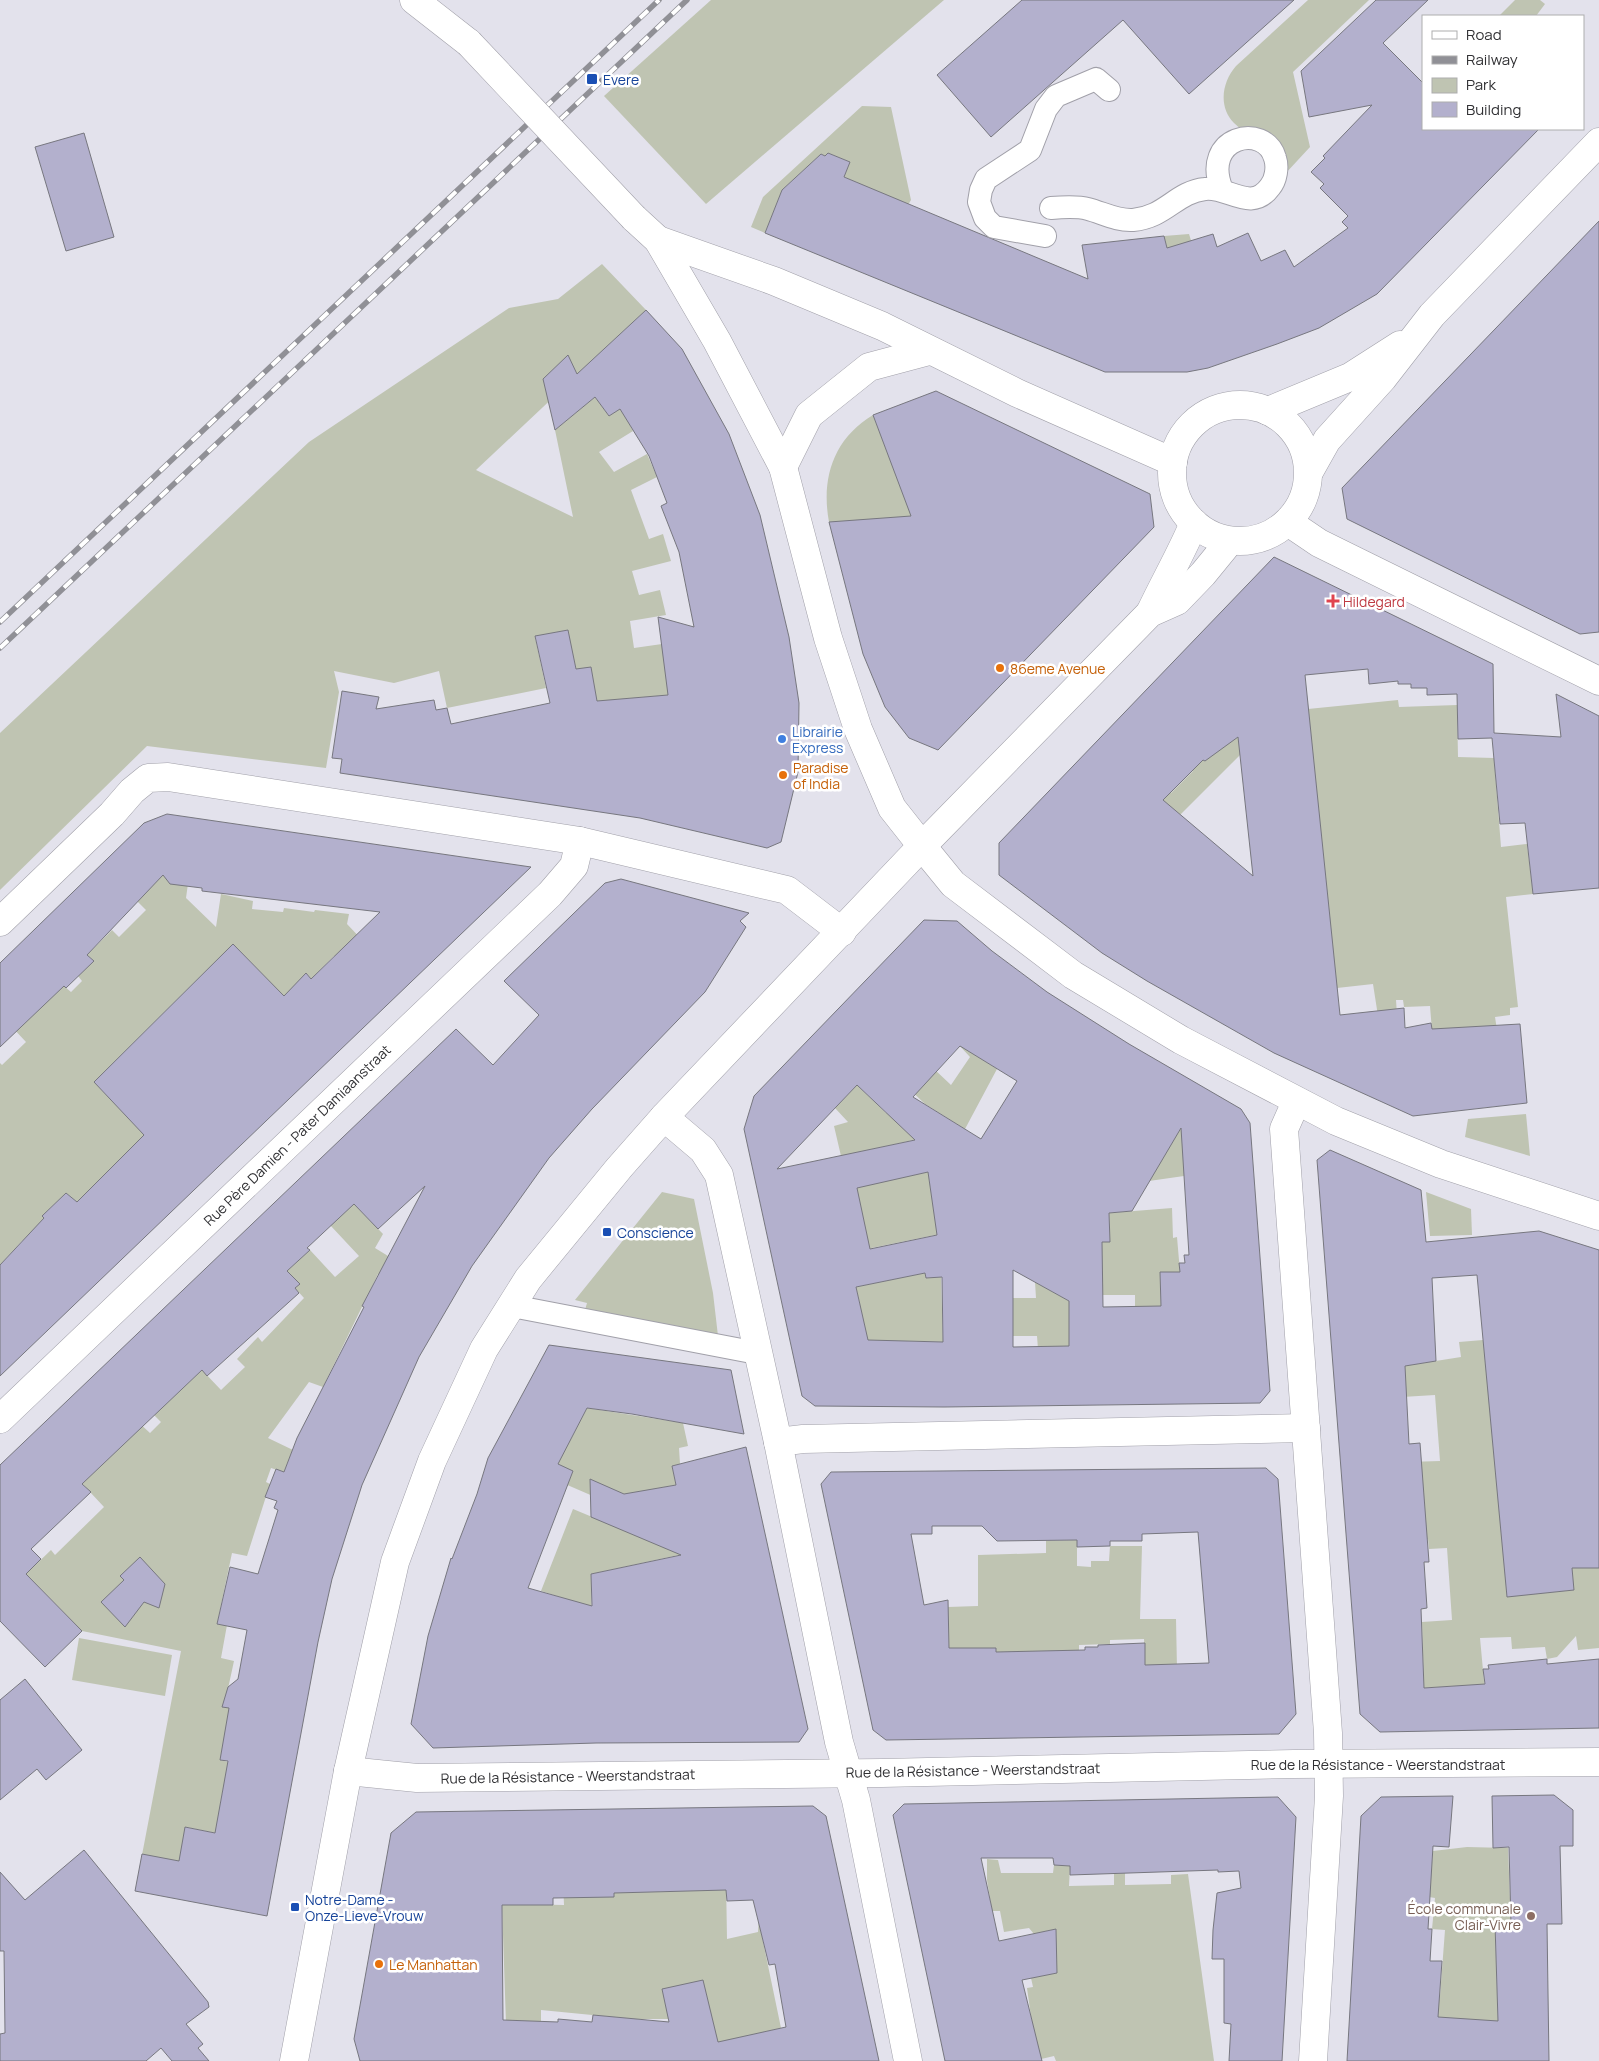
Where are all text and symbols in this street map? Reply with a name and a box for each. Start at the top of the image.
legend [1422,15,1584,130]
text: Road [1466,24,1502,45]
text: Railway [1466,49,1518,70]
place label: Evere [603,70,639,89]
marker: Evere [585,72,599,86]
text: Park [1466,74,1496,95]
text: Building [1466,99,1521,120]
place label: Hildegard [1343,592,1405,611]
marker: Hildegard [1327,595,1339,607]
place label: 86eme Avenue [1010,659,1106,678]
marker: 86eme Avenue [994,662,1006,674]
place label: Librairie Express [792,722,843,757]
marker: Librairie Express [776,733,788,745]
place label: Paradise of India [793,758,849,793]
marker: Paradise of India [777,769,789,781]
street label: Rue Père Damien - Pater Damiaanstraat [199,1040,395,1230]
place label: Conscience [617,1223,694,1242]
marker: Conscience [601,1226,613,1238]
street label: Rue de la Résistance - Weerstandstraat [1251,1755,1506,1774]
street label: Rue de la Résistance - Weerstandstraat [846,1758,1101,1782]
street label: Rue de la Résistance - Weerstandstraat [441,1764,696,1788]
place label: Notre-Dame - Onze-Lieve-Vrouw [305,1890,424,1925]
place label: École communale Clair-Vivre [1408,1899,1521,1934]
marker: Notre-Dame - Onze-Lieve-Vrouw [289,1901,301,1913]
marker: École communale Clair-Vivre [1525,1910,1537,1922]
place label: Le Manhattan [389,1955,478,1974]
marker: Le Manhattan [373,1958,385,1970]

